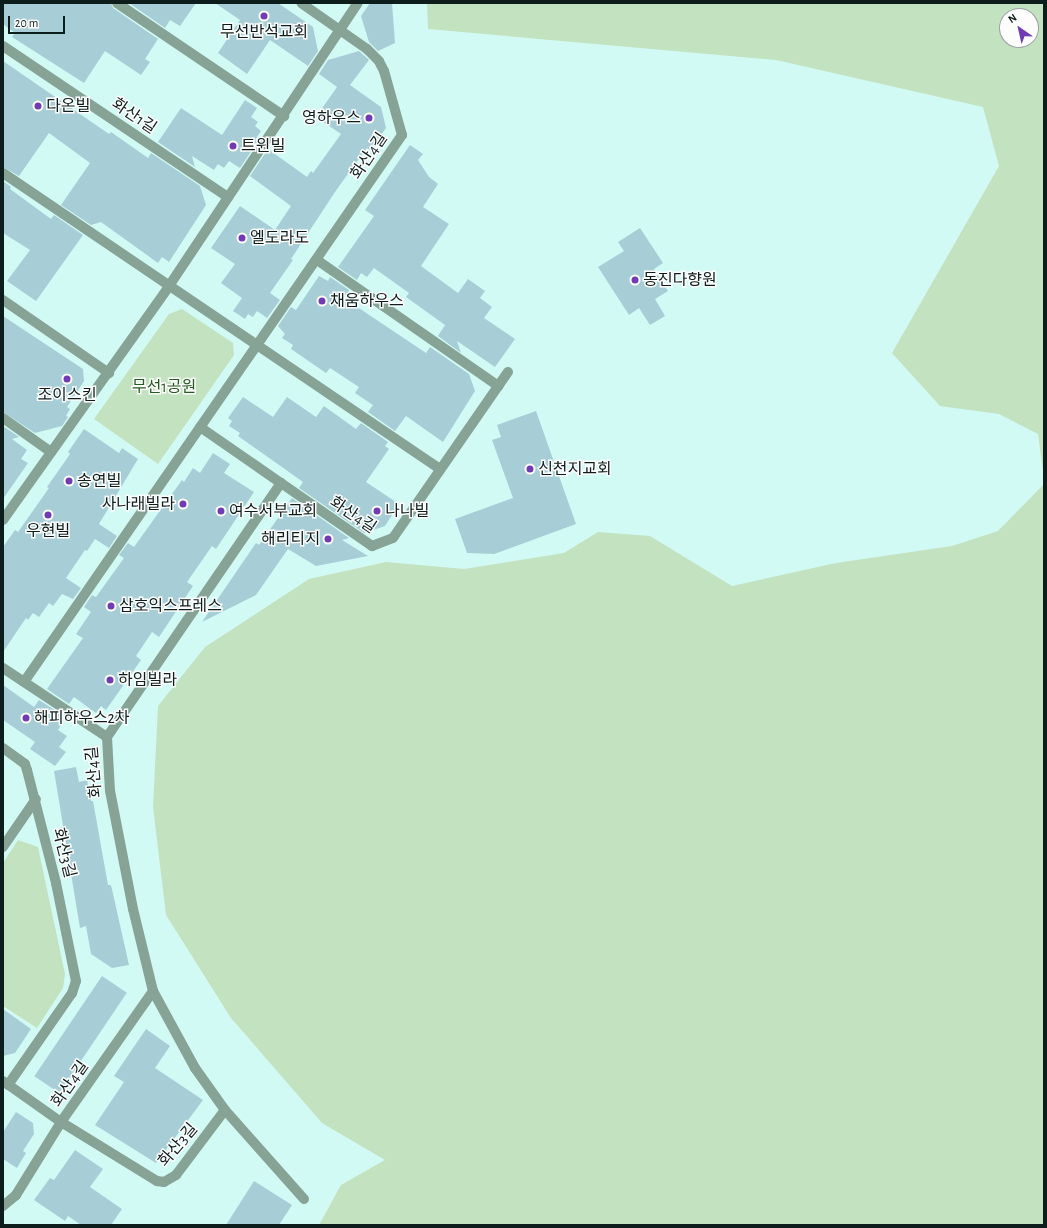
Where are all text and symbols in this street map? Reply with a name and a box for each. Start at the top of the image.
scale bar [10,8,67,34]
north arrow [999,8,1039,48]
marker: 무선반석교회 [259,11,269,21]
text: N [1006,12,1019,25]
text: 20 m [15,17,38,29]
place label: 무선반석교회 [220,22,308,42]
street label: 화산1길 [108,94,160,138]
place label: 다온빌 [46,96,90,116]
marker: 다온빌 [33,101,43,111]
place label: 영하우스 [302,108,361,128]
marker: 영하우스 [364,113,374,123]
street label: 화산4길 [347,129,391,183]
place label: 트윈빌 [241,136,285,156]
marker: 트윈빌 [228,141,238,151]
place label: 엘도라도 [250,228,309,248]
marker: 엘도라도 [237,233,247,243]
place label: 동진다향원 [643,270,717,290]
marker: 동진다향원 [630,275,640,285]
place label: 채움하우스 [330,291,404,311]
marker: 채움하우스 [317,296,327,306]
marker: 조이스킨 [62,374,72,384]
park label: 무선1공원 [132,377,196,397]
place label: 조이스킨 [38,385,96,405]
place label: 신천지교회 [538,459,612,479]
marker: 신천지교회 [525,464,535,474]
place label: 송연빌 [77,471,121,491]
marker: 송연빌 [64,476,74,486]
street label: 화산4길 [326,493,380,537]
place label: 사나래빌라 [101,494,175,514]
marker: 사나래빌라 [178,499,188,509]
place label: 여수서부교회 [229,501,317,521]
place label: 나나빌 [385,501,429,521]
marker: 여수서부교회 [216,506,226,516]
marker: 나나빌 [372,506,382,516]
marker: 우현빌 [43,510,53,520]
place label: 우현빌 [26,521,70,541]
place label: 해리티지 [261,529,320,549]
marker: 해리티지 [323,534,333,544]
place label: 삼호익스프레스 [119,596,222,616]
marker: 삼호익스프레스 [106,601,116,611]
place label: 하임빌라 [118,670,177,690]
marker: 하임빌라 [105,675,115,685]
place label: 해피하우스2차 [34,708,130,728]
marker: 해피하우스2차 [21,713,31,723]
street label: 화산4길 [82,745,106,799]
street label: 화산3길 [49,826,79,880]
street label: 화산4길 [47,1057,93,1111]
street label: 화산3길 [154,1119,202,1171]

